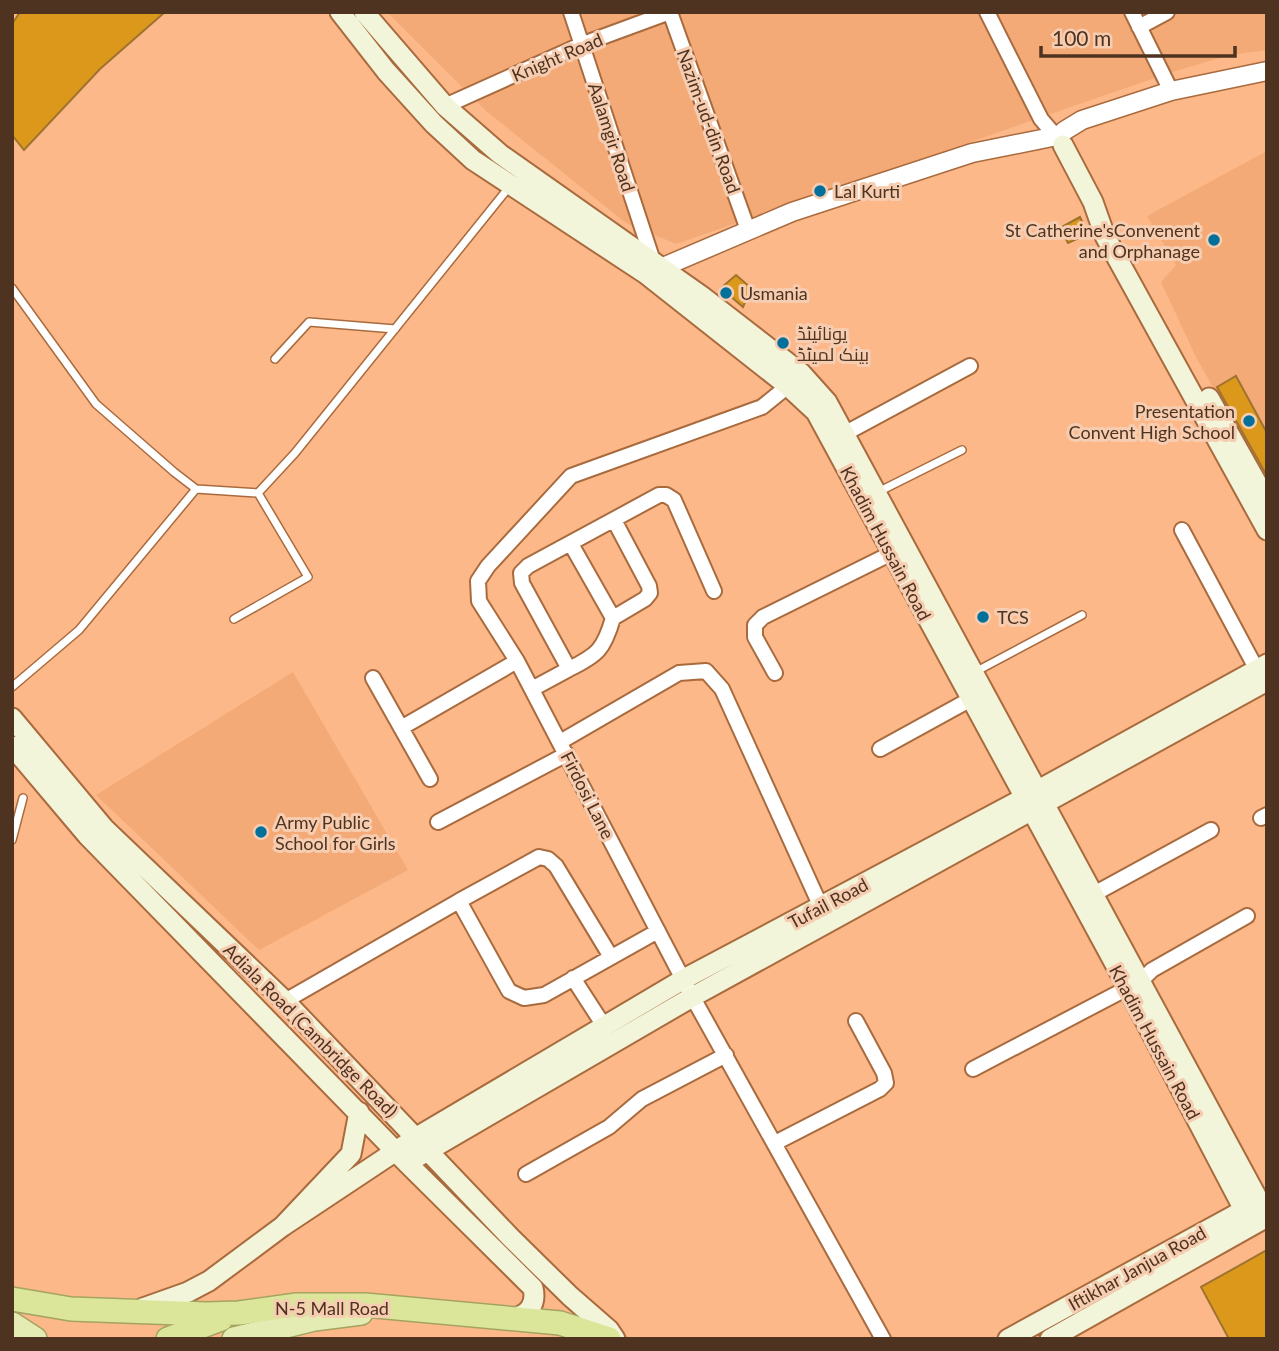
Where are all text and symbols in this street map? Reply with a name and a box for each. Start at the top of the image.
scale bar [1041,14,1235,58]
text: 100 m [1052,25,1111,50]
street label: Knight Road [508,28,606,86]
street label: Nazim-ud-din Road [673,46,745,196]
street label: Aalamgir Road [584,80,640,194]
place label: Lal Kurti [834,180,900,202]
marker: Lal Kurti [812,183,828,199]
place label: St Catherine'sConvenent and Orphanage [1005,219,1201,262]
marker: St Catherine'sConvenent and Orphanage [1206,232,1222,248]
place label: Usmania [740,282,808,304]
marker: Usmania [718,285,734,301]
place label: یونائیٹڈ بینک لمیٹڈ [797,322,869,365]
marker: یونائیٹڈ بینک لمیٹڈ [775,335,791,351]
place label: Presentation Convent High School [1069,400,1235,443]
marker: Presentation Convent High School [1241,413,1257,429]
street label: Khadim Hussain Road [836,462,936,624]
place label: TCS [997,606,1029,628]
marker: TCS [975,609,991,625]
street label: Firdosi Lane [557,747,619,843]
place label: Army Public School for Girls [275,811,396,854]
marker: Army Public School for Girls [253,824,269,840]
street label: Tufail Road [784,873,872,933]
street label: Adiala Road (Cambridge Road) [219,938,403,1122]
street label: Khadim Hussain Road [1105,961,1205,1123]
street label: Iftikhar Janjua Road [1064,1221,1210,1315]
street label: N-5 Mall Road [275,1297,389,1319]

